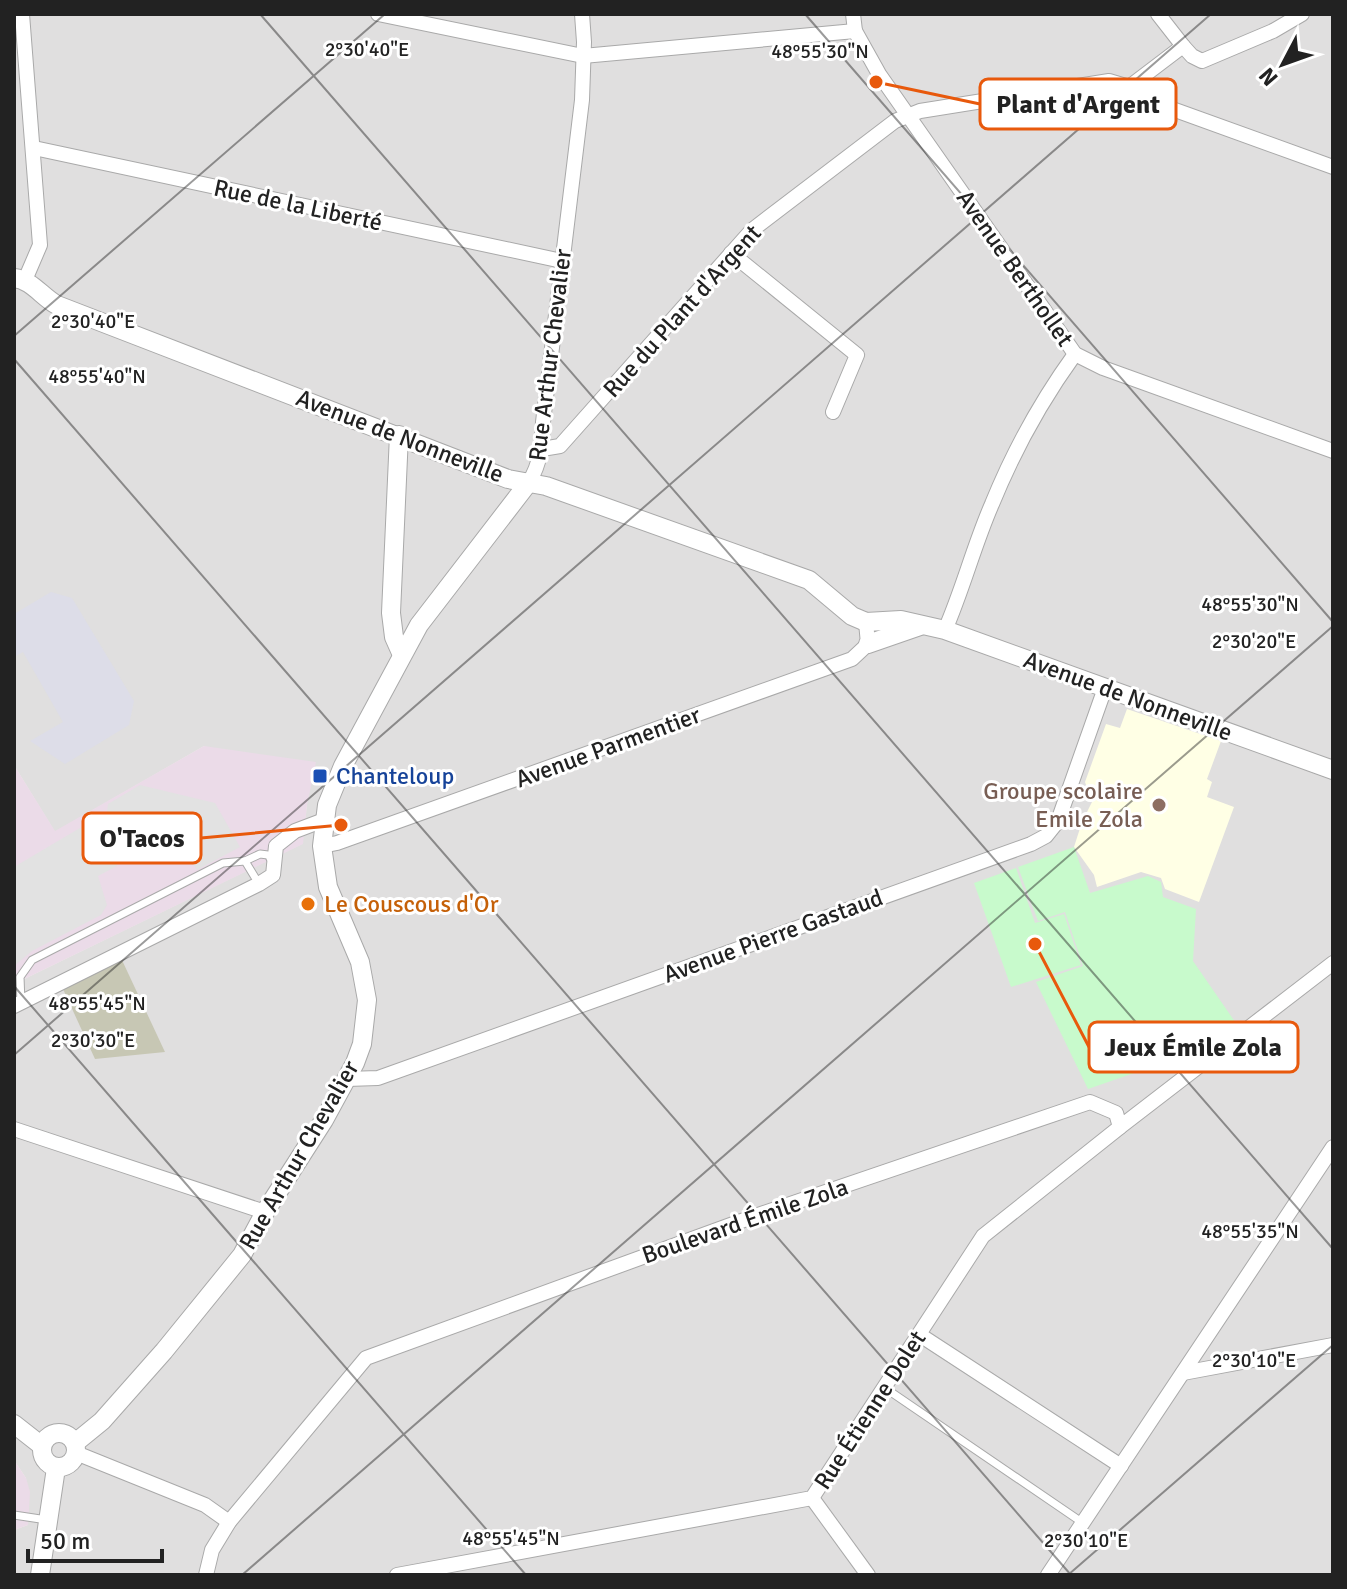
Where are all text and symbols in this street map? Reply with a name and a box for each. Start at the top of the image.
north arrow [1243,24,1323,104]
text: 2°30'40"E [325,37,409,62]
text: 48°55'30"N [771,39,869,64]
text: N [1253,62,1283,91]
callout: Plant d'Argent [980,79,1176,129]
text: Plant d'Argent [996,89,1160,121]
street label: Rue de la Liberté [211,172,385,238]
street label: Avenue Berthollet [950,184,1080,352]
street label: Rue du Plant d'Argent [597,218,767,404]
street label: Rue Arthur Chevalier [522,247,578,463]
text: 2°30'40"E [51,309,135,334]
text: 48°55'40"N [48,364,146,389]
street label: Avenue de Nonneville [292,383,508,489]
text: 48°55'30"N [1201,592,1299,617]
text: 2°30'20"E [1212,629,1296,654]
street label: Avenue de Nonneville [1020,644,1236,748]
street label: Avenue Parmentier [511,700,705,794]
place label: Chanteloup [336,761,454,791]
marker: Chanteloup [311,767,329,785]
place label: Groupe scolaire Emile Zola [983,776,1143,834]
marker: Groupe scolaire Emile Zola [1150,796,1168,814]
callout: O'Tacos [83,813,201,863]
text: O'Tacos [99,823,185,855]
street label: Avenue Pierre Gastaud [659,882,887,990]
place label: Le Couscous d'Or [324,889,499,919]
marker: Le Couscous d'Or [299,895,317,913]
text: 48°55'45"N [48,991,146,1016]
callout: Jeux Émile Zola [1089,1022,1298,1072]
text: 2°30'30"E [51,1028,135,1053]
text: Jeux Émile Zola [1104,1032,1282,1064]
street label: Rue Arthur Chevalier [233,1055,365,1255]
street label: Boulevard Émile Zola [638,1172,852,1270]
text: 48°55'35"N [1201,1219,1299,1244]
street label: Rue Étienne Dolet [807,1325,933,1495]
text: 2°30'10"E [1212,1348,1296,1373]
scale bar [28,1513,162,1563]
text: 50 m [40,1526,90,1556]
text: 48°55'45"N [462,1526,560,1551]
text: 2°30'10"E [1044,1528,1128,1553]

